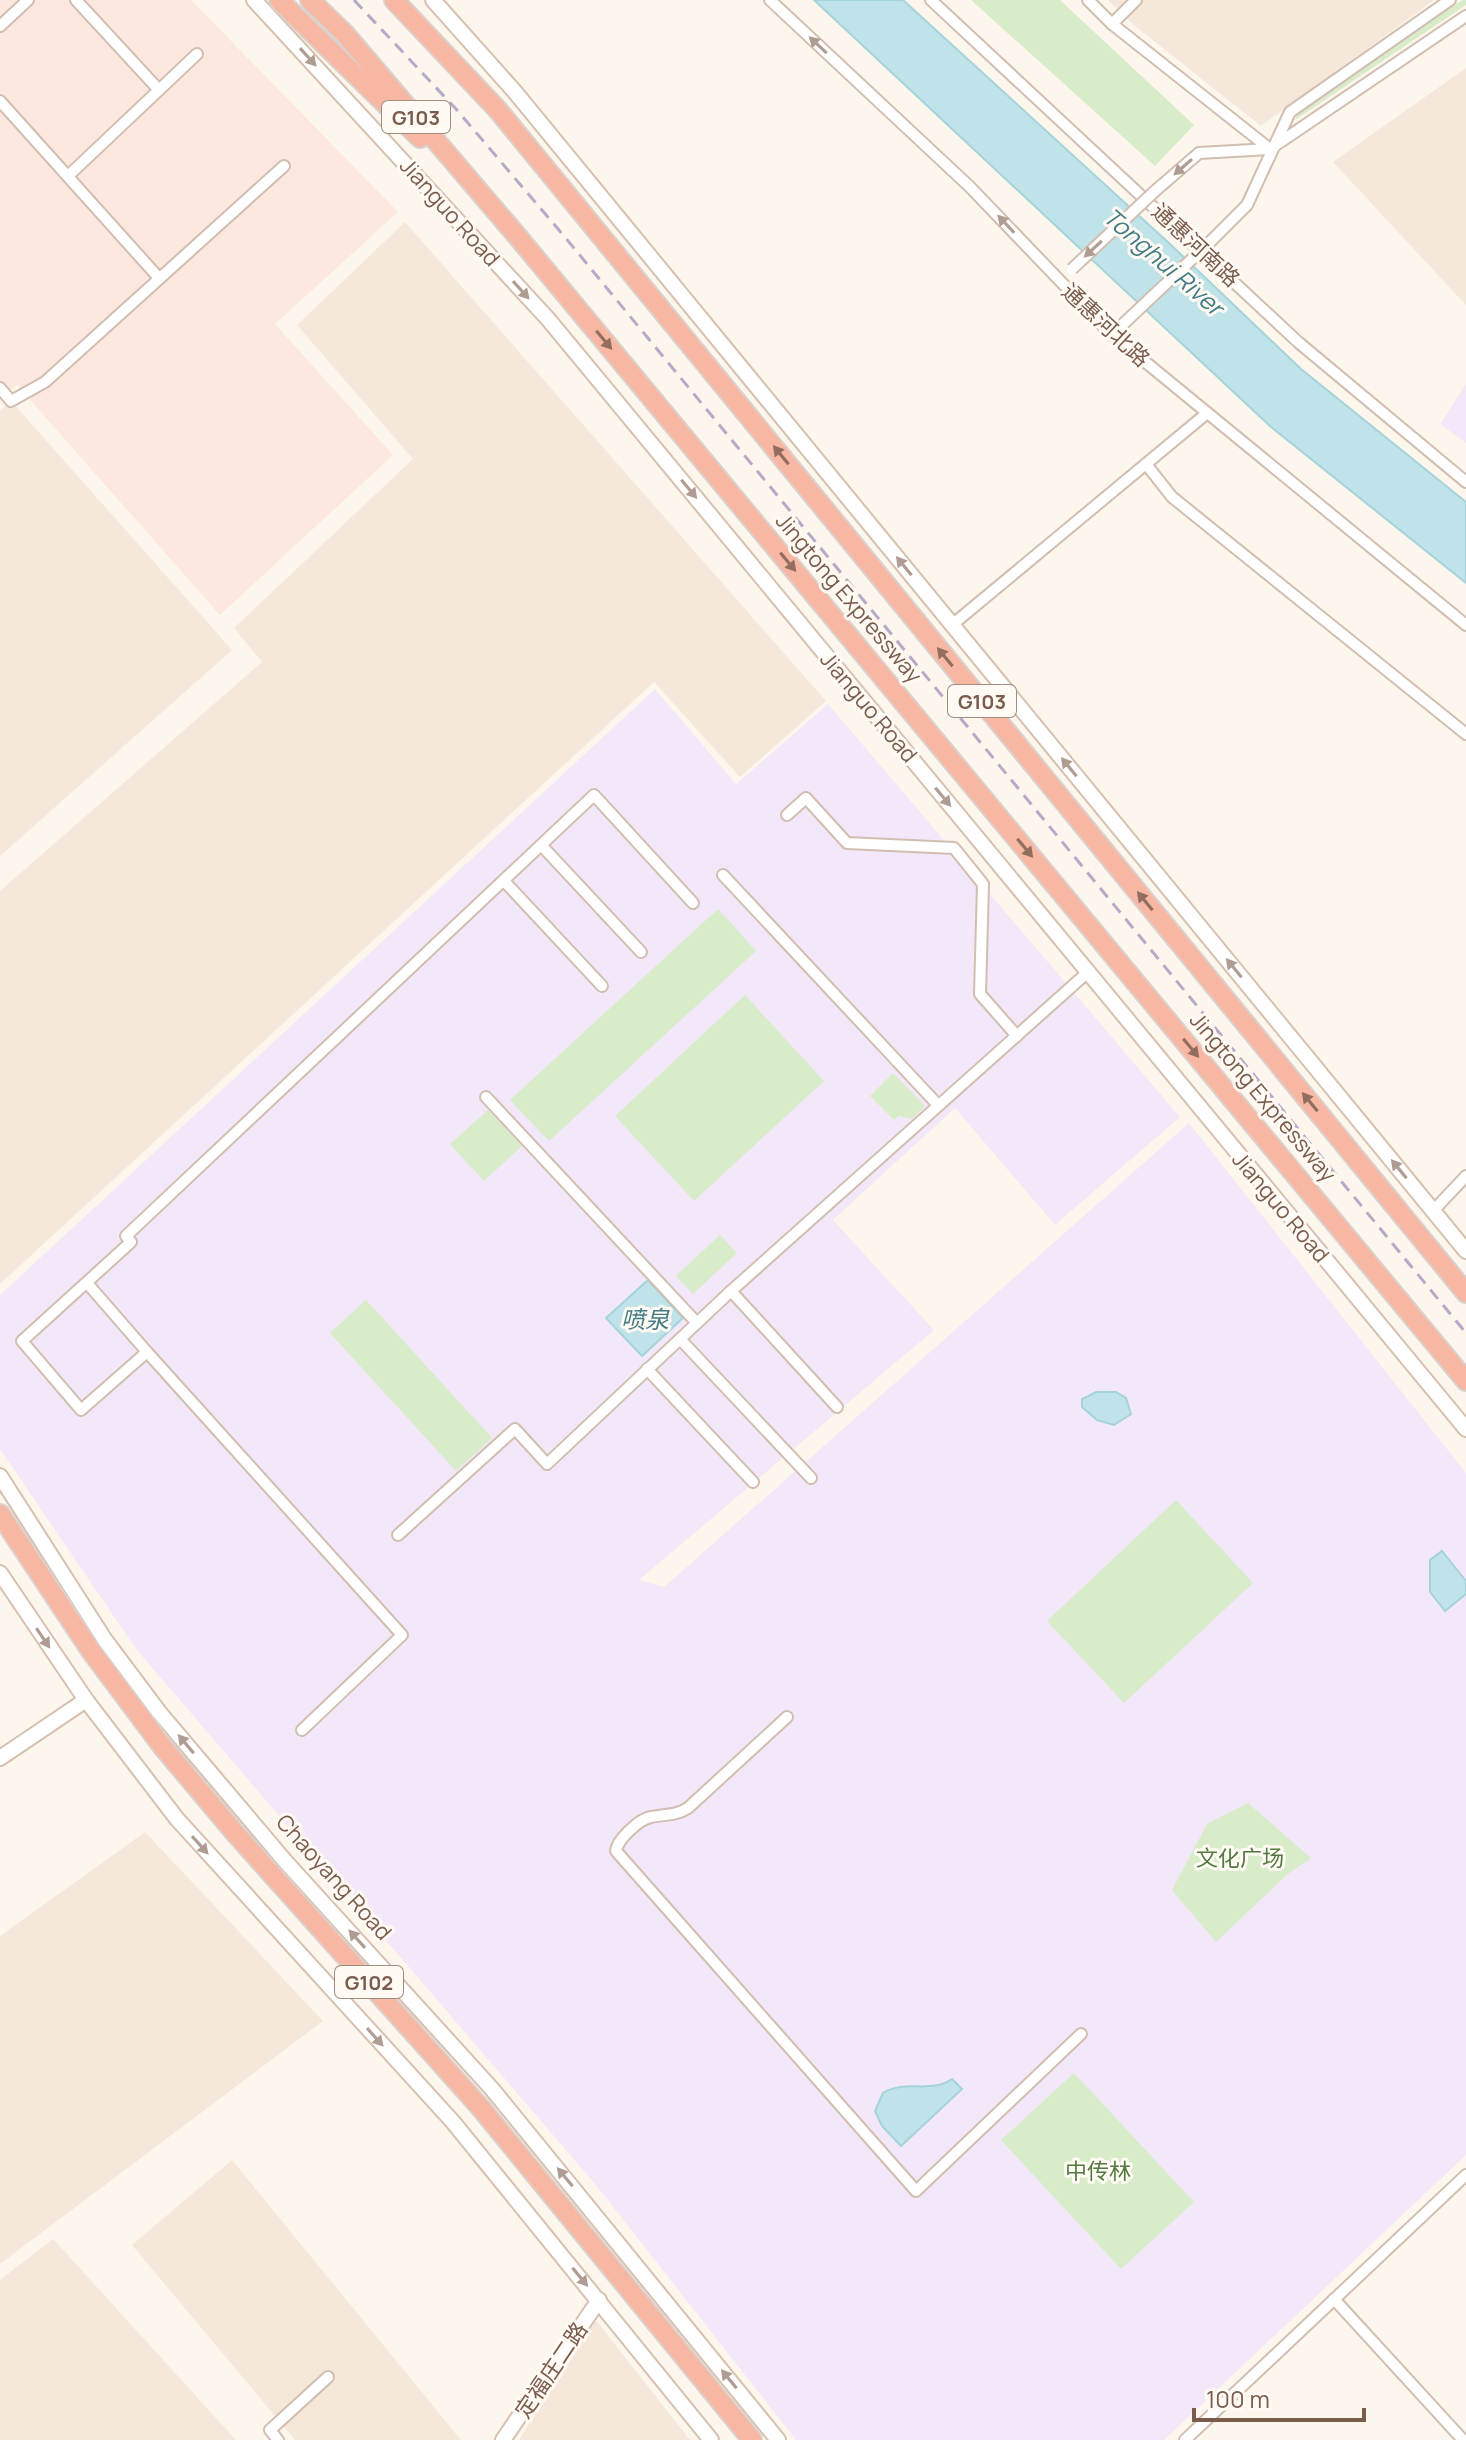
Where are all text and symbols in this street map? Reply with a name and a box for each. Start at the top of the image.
one-way arrow [809,36,828,54]
one-way arrow [298,47,316,66]
road number: G103 [382,101,450,133]
street label: Jianguo Road [393,151,507,273]
one-way arrow [1173,158,1193,175]
street label: 通惠河南路 [1146,197,1246,293]
water label: Tonghui River [1097,200,1234,325]
one-way arrow [997,215,1015,234]
one-way arrow [1084,240,1103,258]
street label: 通惠河北路 [1056,277,1156,373]
one-way arrow [512,280,530,299]
one-way arrow [595,330,612,350]
one-way arrow [773,446,790,466]
one-way arrow [680,478,697,499]
street label: Jingtong Expressway [769,507,929,690]
one-way arrow [779,552,796,572]
one-way arrow [896,557,913,577]
street label: Jianguo Road [814,645,924,769]
one-way arrow [937,647,954,667]
road number: G103 [948,685,1016,717]
one-way arrow [1061,758,1078,778]
one-way arrow [935,787,951,807]
one-way arrow [1016,838,1033,858]
one-way arrow [1138,891,1154,911]
one-way arrow [1226,959,1243,979]
street label: Jingtong Expressway [1183,1006,1343,1189]
one-way arrow [1182,1038,1199,1058]
one-way arrow [1302,1093,1319,1113]
street label: Jianguo Road [1226,1145,1336,1269]
one-way arrow [1391,1160,1408,1180]
water label: 喷泉 [621,1302,670,1335]
one-way arrow [35,1627,50,1648]
one-way arrow [178,1734,195,1754]
street label: Chaoyang Road [269,1808,399,1946]
one-way arrow [191,1835,209,1854]
park label: 文化广场 [1196,1843,1284,1873]
one-way arrow [349,1930,367,1949]
road number: G102 [335,1966,403,1998]
one-way arrow [366,2027,384,2046]
park label: 中传林 [1065,2156,1131,2186]
one-way arrow [557,2167,574,2187]
one-way arrow [572,2267,588,2287]
street label: 定福庄二路 [508,2316,594,2424]
one-way arrow [721,2369,738,2389]
scale bar [1194,2372,1364,2422]
text: 100 m [1206,2382,1270,2415]

